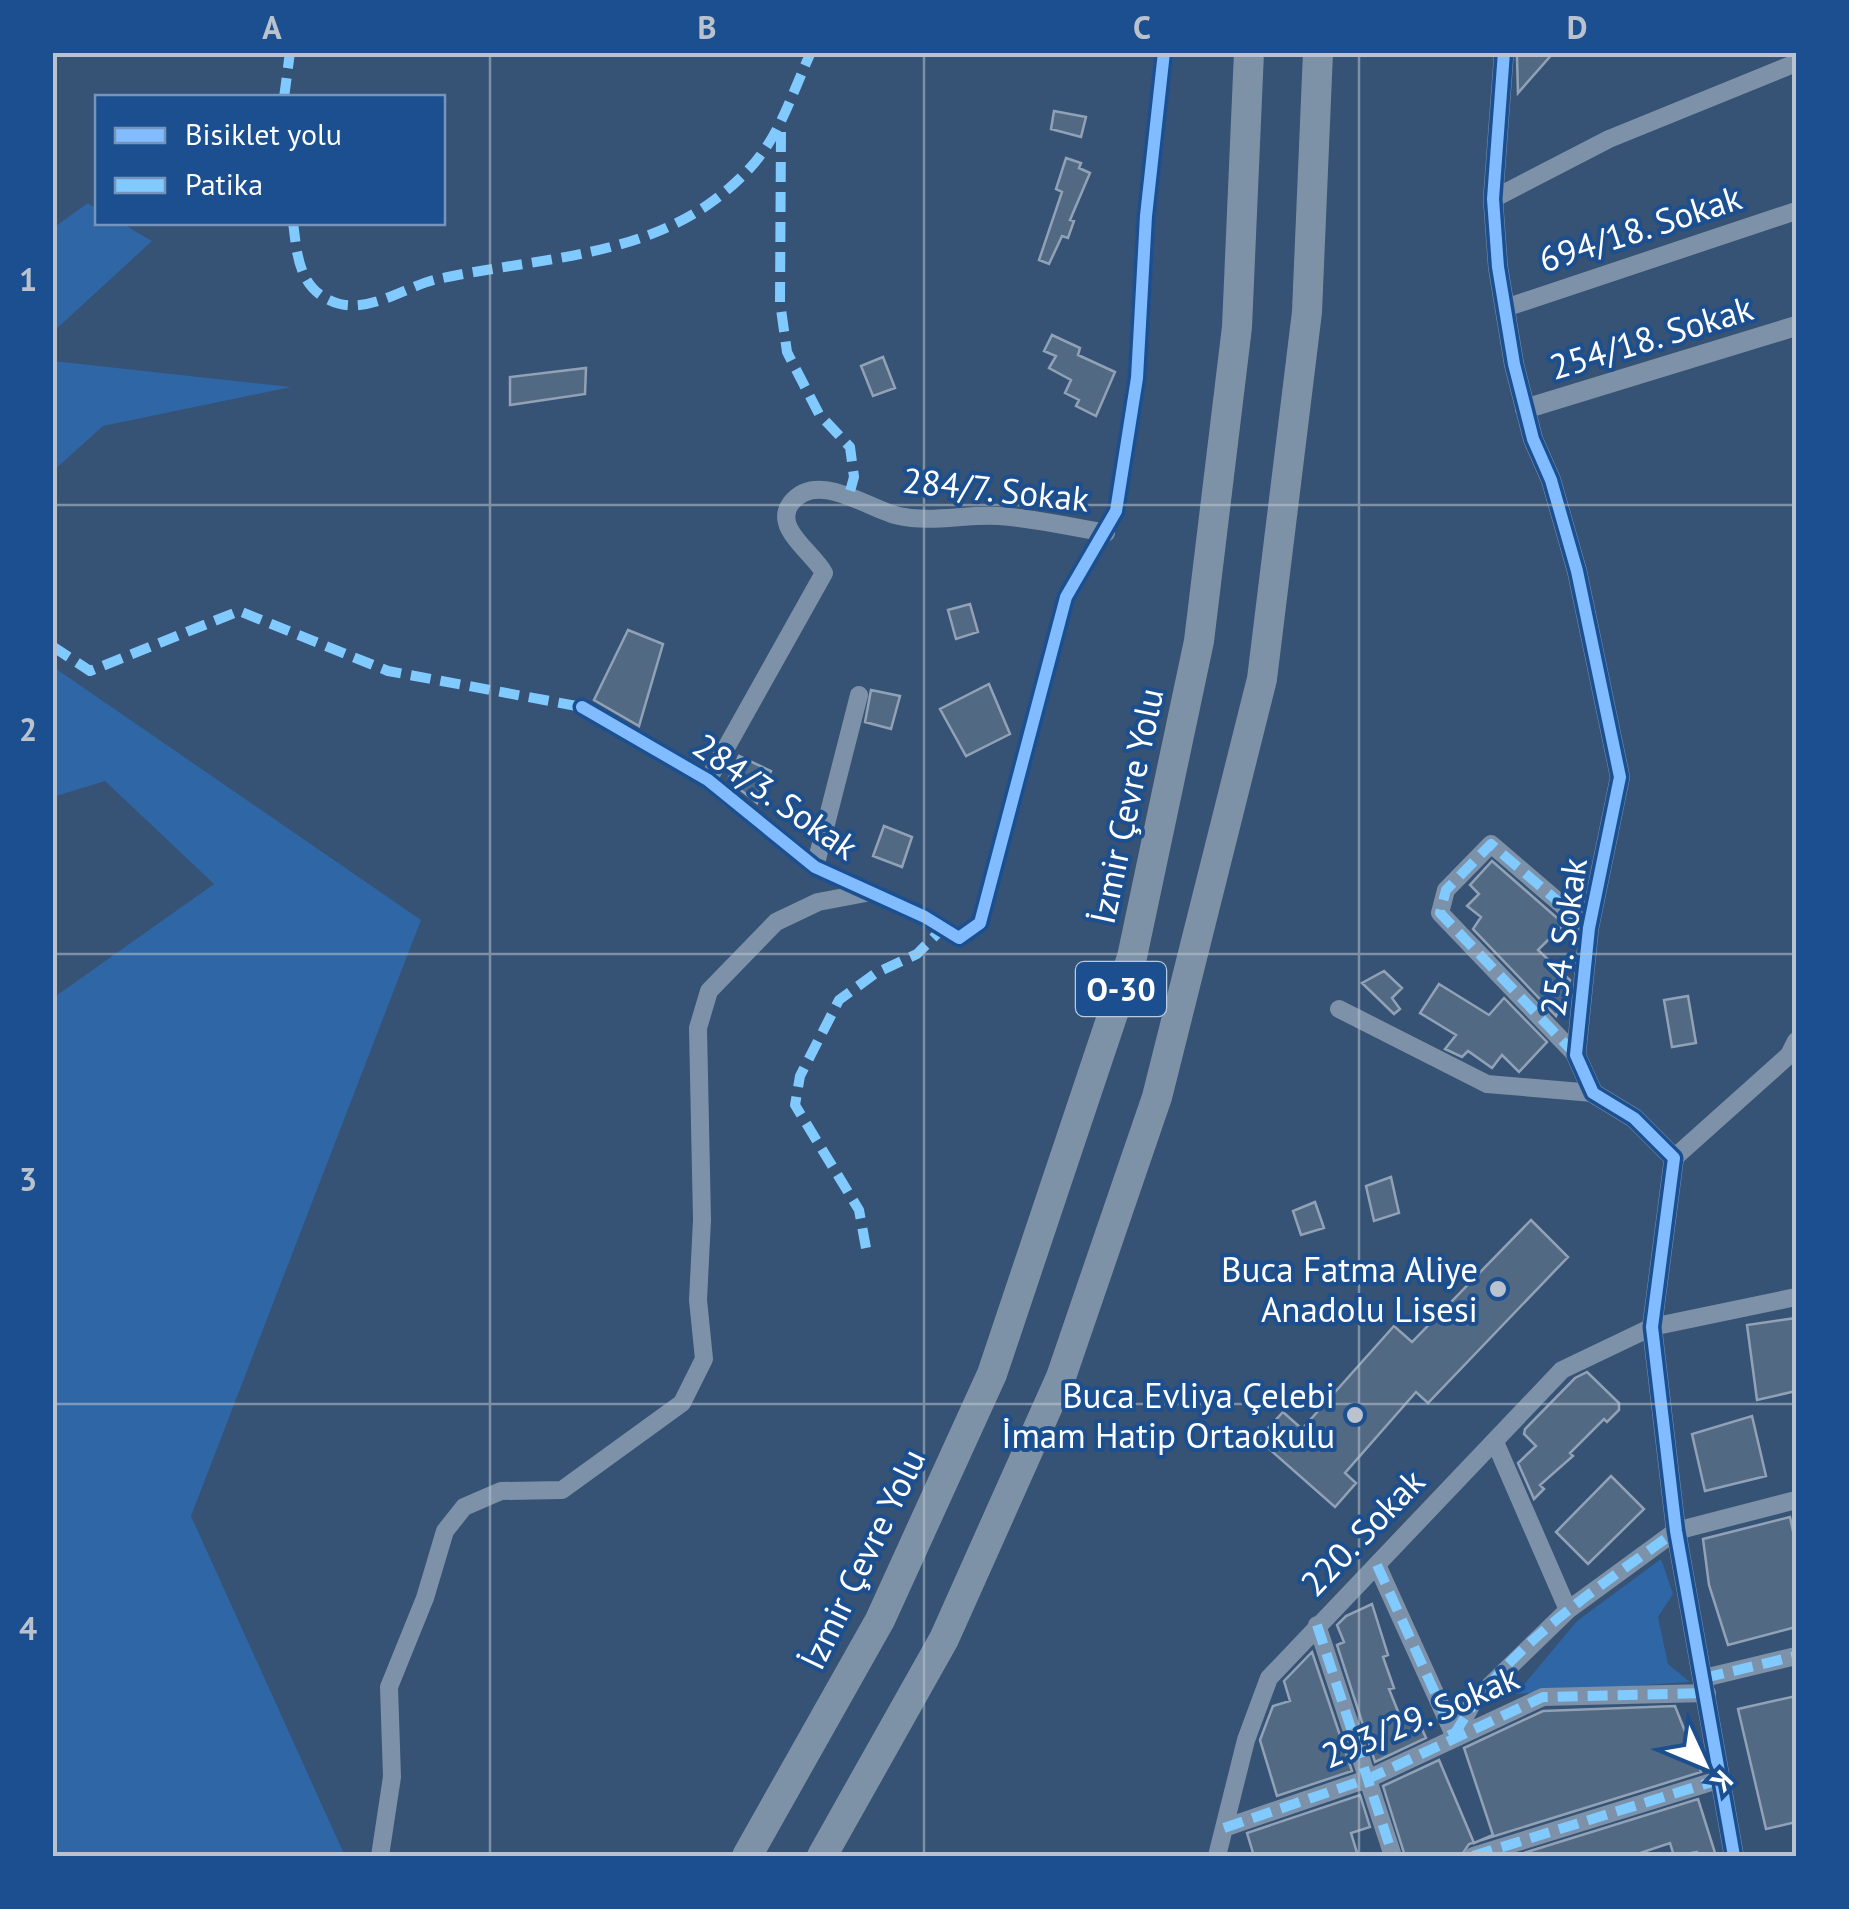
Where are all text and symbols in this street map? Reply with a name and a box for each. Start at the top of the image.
text: A [262,6,282,48]
text: B [698,6,716,48]
text: C [1133,6,1151,48]
text: D [1567,6,1587,48]
legend [95,95,445,225]
text: Bisiklet yolu [185,114,342,153]
text: Patika [185,164,263,203]
street label: 694/18. Sokak [1533,174,1747,282]
text: 1 [19,258,37,300]
street label: 254/18. Sokak [1544,284,1758,390]
street label: 284/7. Sokak [901,456,1092,522]
street label: İzmir Çevre Yolu [1079,684,1173,928]
text: 2 [19,708,37,750]
street label: 284/3. Sokak [685,722,868,870]
street label: 254. Sokak [1529,855,1597,1019]
road number: O-30 [1076,962,1166,1016]
text: 3 [19,1158,37,1200]
place label: Buca Fatma Aliye Anadolu Lisesi [1221,1246,1478,1332]
marker: Buca Fatma Aliye Anadolu Lisesi [1487,1278,1509,1300]
place label: Buca Evliya Çelebi İmam Hatip Ortaokulu [1001,1372,1335,1458]
marker: Buca Evliya Çelebi İmam Hatip Ortaokulu [1344,1404,1366,1426]
street label: İzmir Çevre Yolu [789,1441,935,1677]
street label: 220. Sokak [1290,1458,1434,1605]
text: 4 [19,1607,37,1649]
street label: 293/29. Sokak [1314,1654,1526,1778]
north arrow [1654,1714,1754,1814]
text: K [1703,1763,1742,1801]

